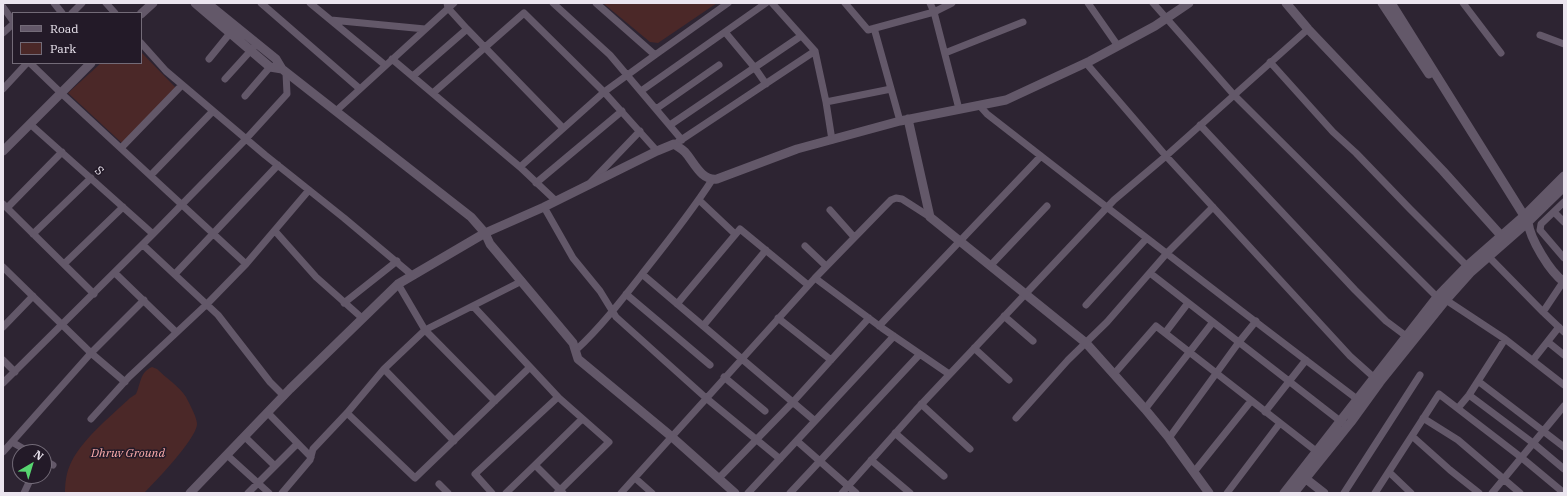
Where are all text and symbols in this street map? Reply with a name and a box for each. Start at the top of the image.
legend [12,12,142,64]
text: Road [50,21,79,36]
text: Park [50,41,76,56]
street label: S [92,163,106,179]
north arrow [12,444,52,484]
text: N [31,447,47,464]
park label: Dhruv Ground [91,447,165,461]

